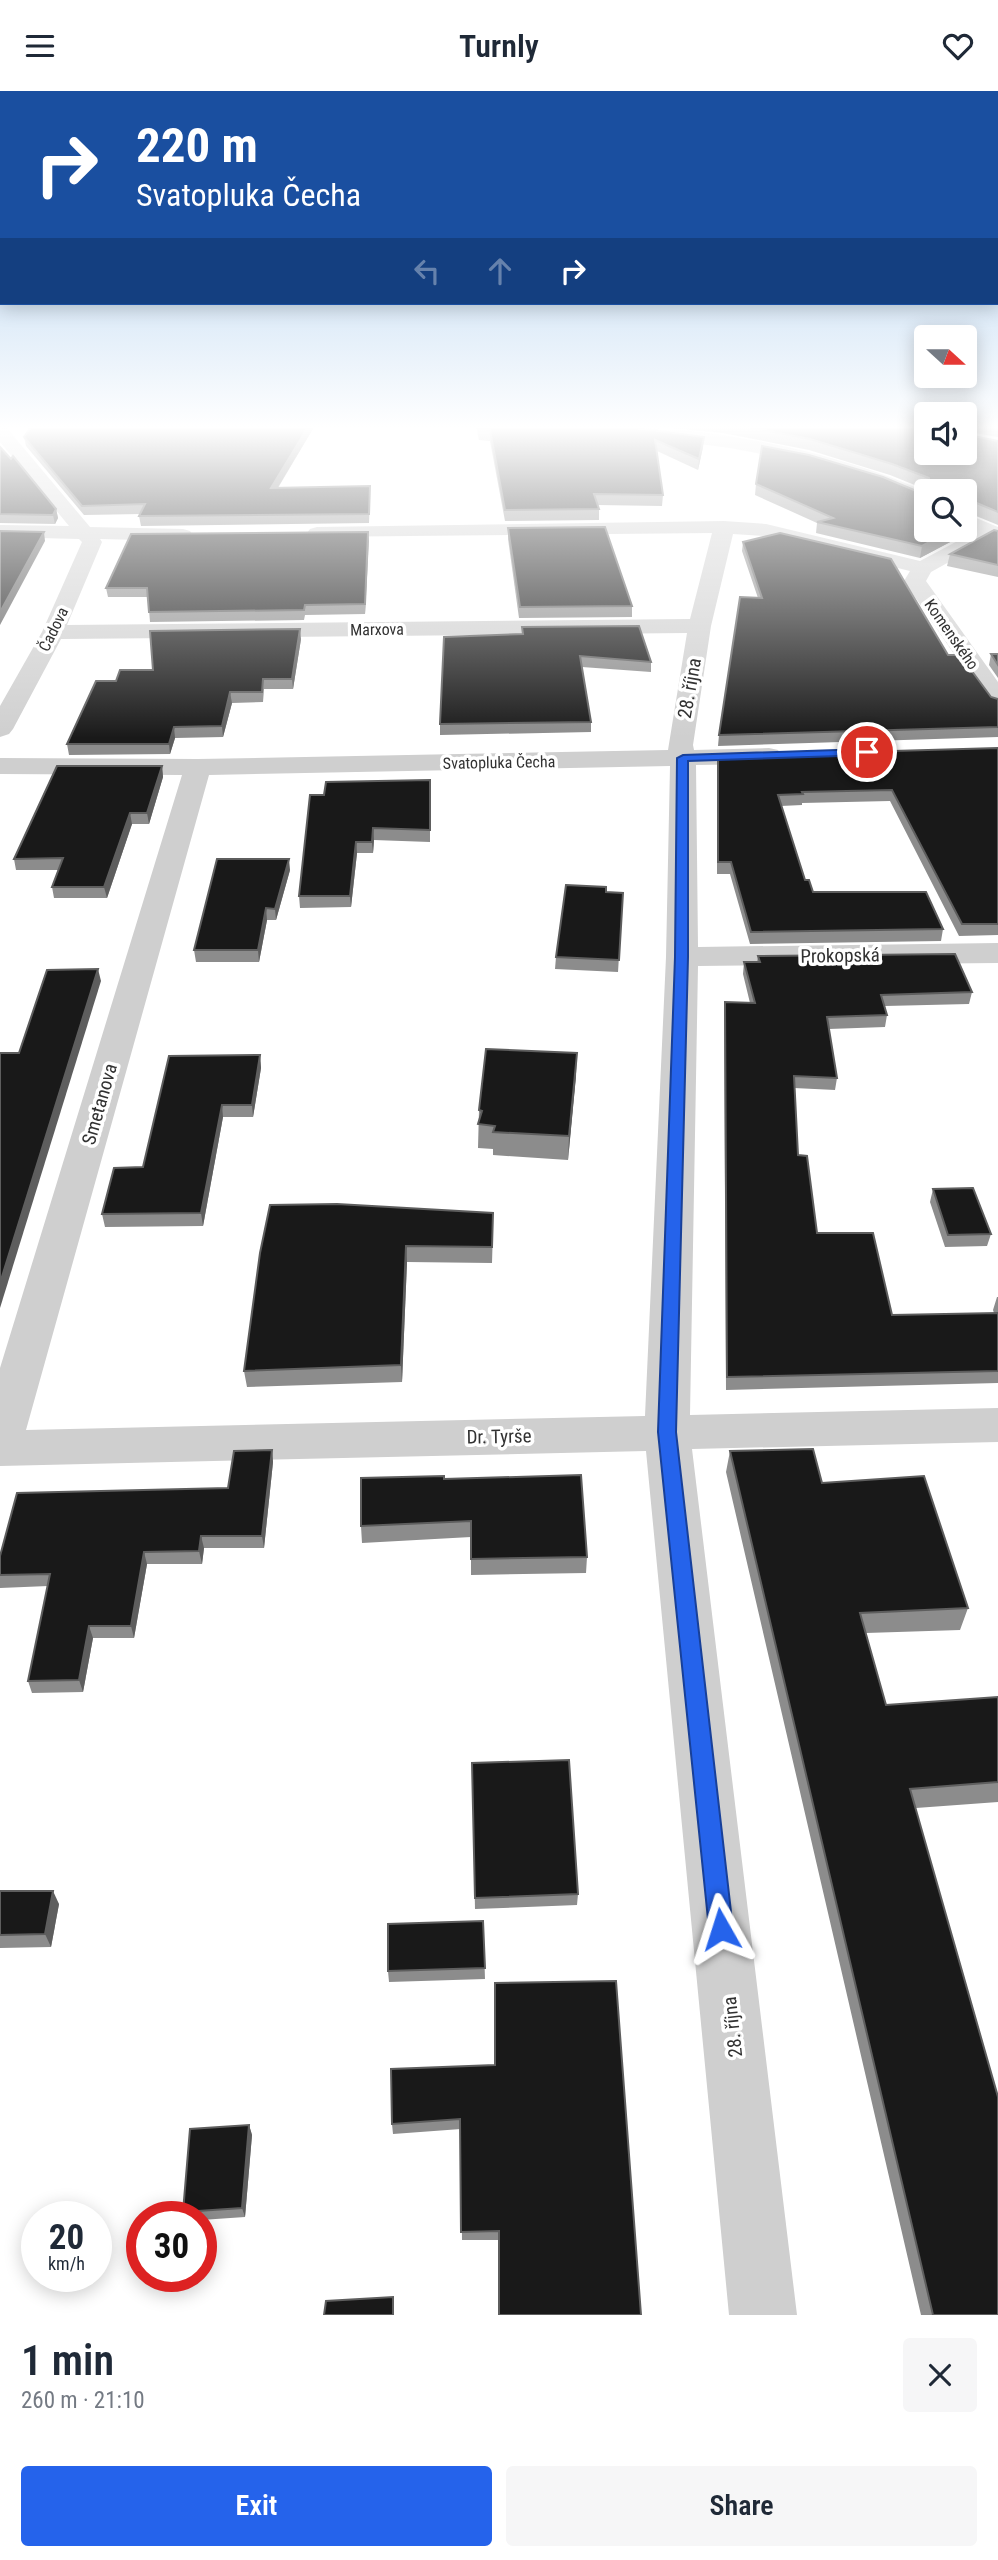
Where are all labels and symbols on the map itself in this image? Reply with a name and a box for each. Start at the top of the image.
north arrow [914,325,976,389]
street label: Komenského [920,595,983,673]
street label: Čadova [34,604,72,654]
street label: Marxova [350,620,404,639]
street label: 28. října [673,656,706,720]
pin [837,722,897,782]
street label: Svatopluka Čecha [443,751,555,773]
street label: Prokopská [800,943,880,968]
street label: Smetanova [77,1061,122,1147]
street label: Dr. Tyrše [466,1424,532,1449]
position arrow [684,1892,758,1966]
street label: 28. října [718,1995,747,2058]
speed limit sign: 30 [126,2201,217,2292]

